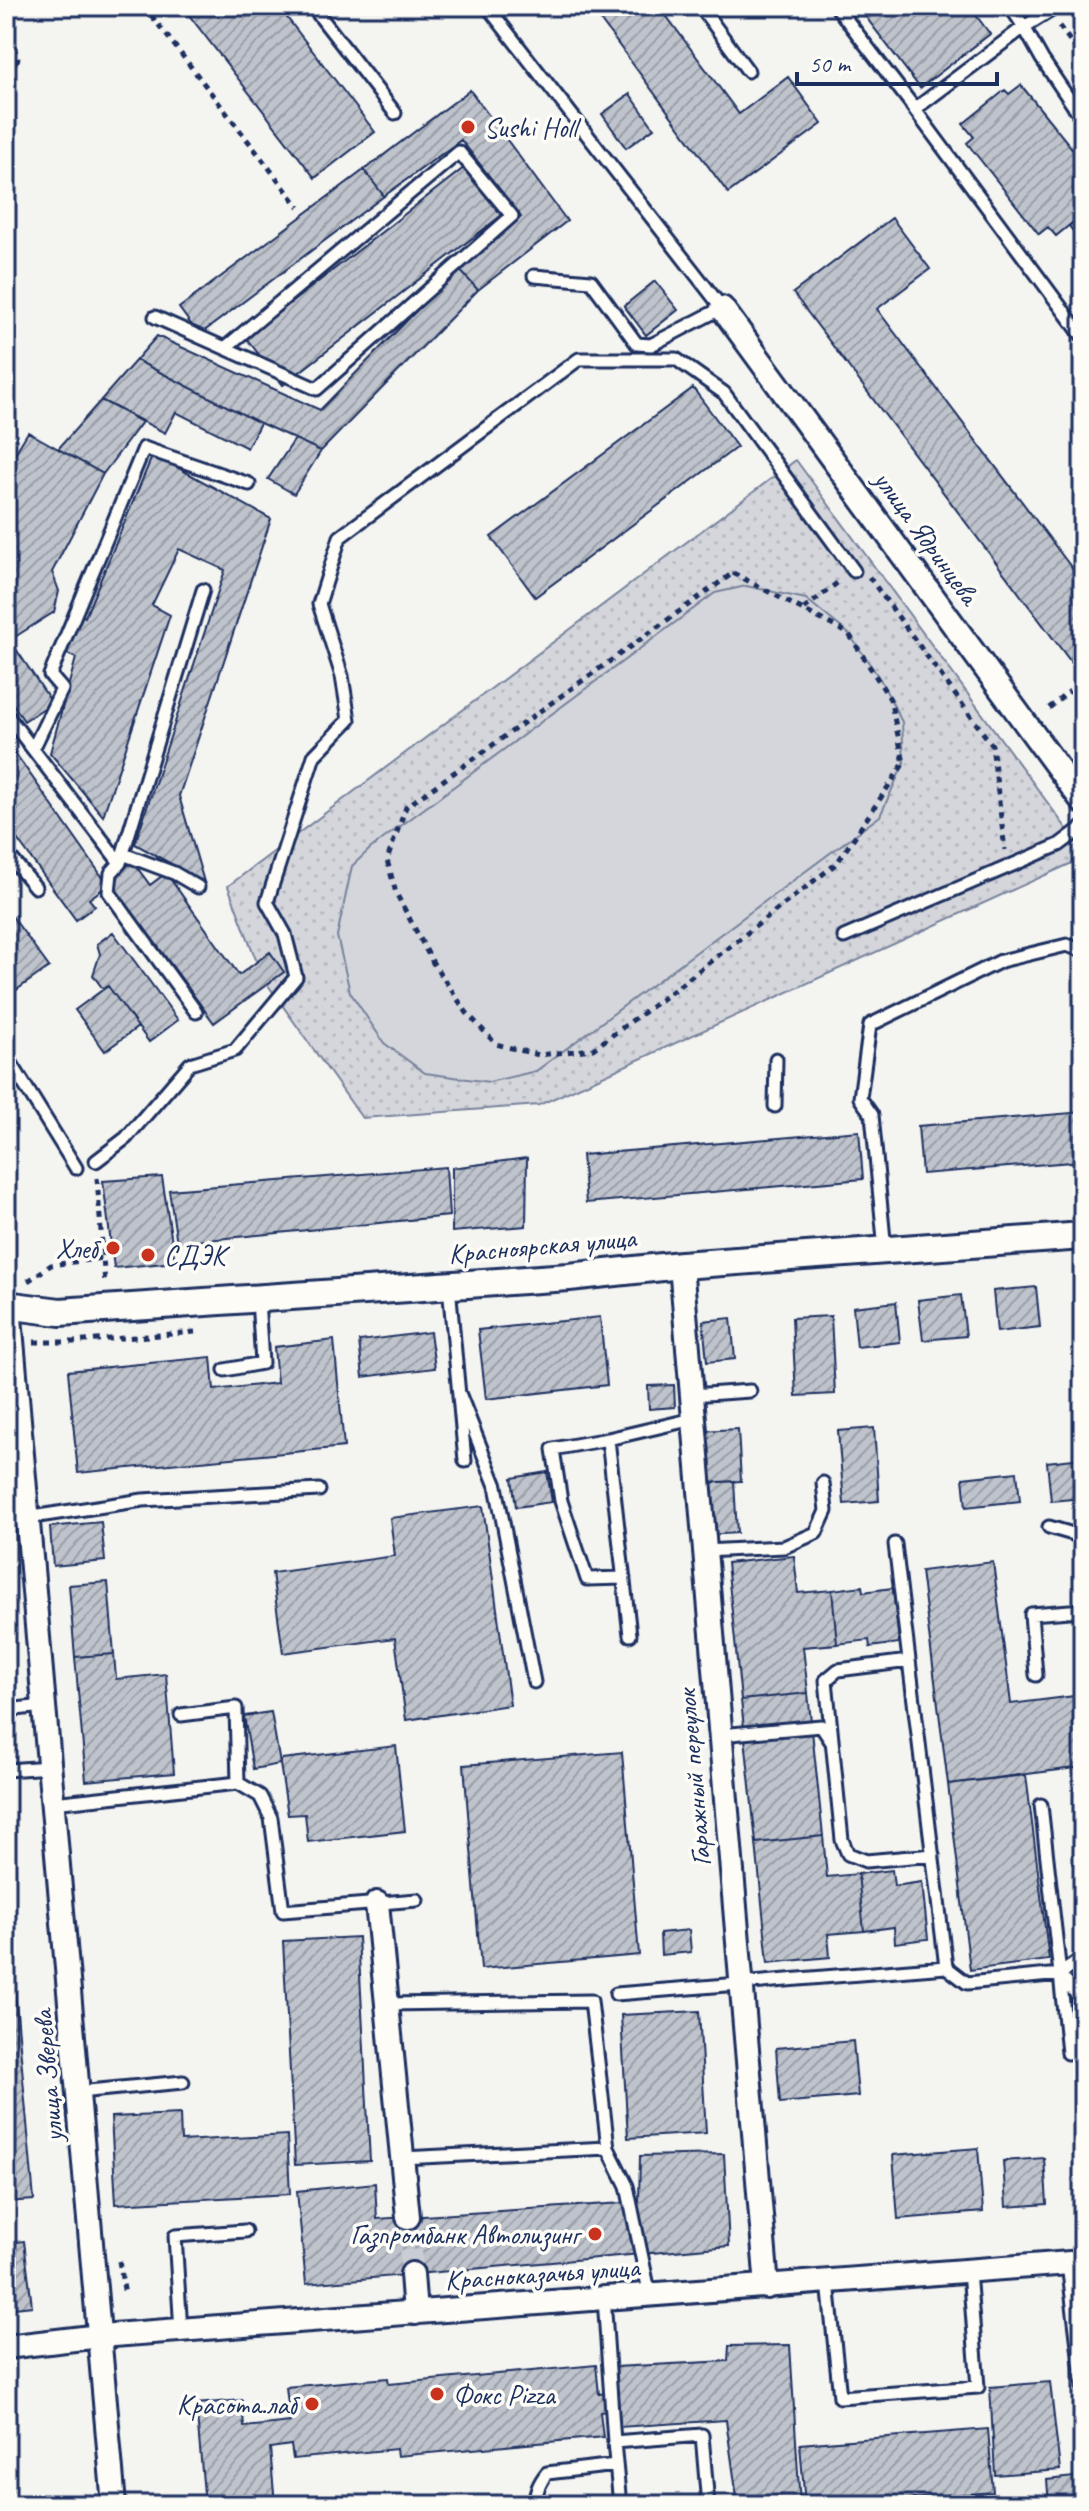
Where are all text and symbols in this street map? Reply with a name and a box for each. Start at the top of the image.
scale bar [797,36,997,86]
text: 50 m [809,49,852,79]
place label: Sushi Holl [484,110,582,145]
marker: Sushi Holl [459,118,477,136]
street label: улица Ядринцева [865,462,988,613]
street label: Красноярская улица [447,1220,639,1271]
place label: Хлеб [56,1231,101,1266]
place label: СДЭК [164,1238,231,1273]
marker: Хлеб [104,1239,122,1257]
marker: СДЭК [139,1246,157,1264]
street label: Гаражный переулок [668,1685,719,1868]
street label: улица Зверева [24,2006,71,2146]
place label: Газпромбанк Автолизинг [350,2217,583,2253]
marker: Газпромбанк Автолизинг [586,2225,604,2243]
street label: Красноказачья улица [444,2249,642,2298]
place label: Фокс Pizza [453,2377,556,2412]
marker: Фокс Pizza [428,2385,446,2403]
place label: Красота.лаб [177,2387,300,2422]
marker: Красота.лаб [303,2395,321,2413]

